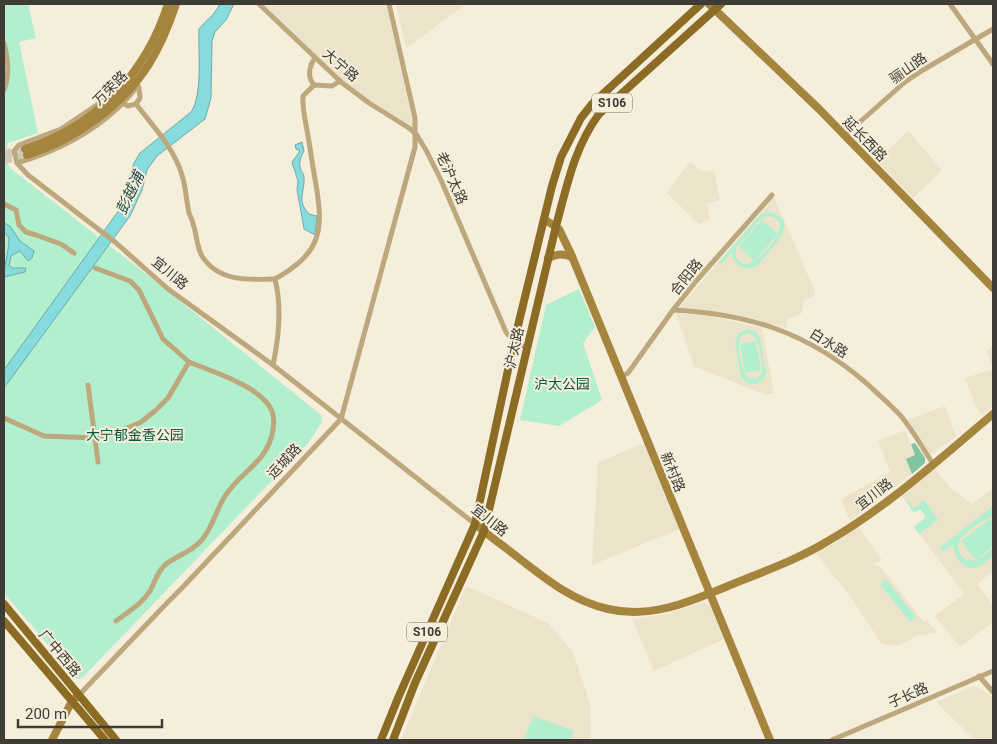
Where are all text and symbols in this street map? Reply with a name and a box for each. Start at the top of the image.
street label: 大宁路 [320,45,362,85]
street label: 骊山路 [886,49,930,87]
street label: 万荣路 [89,67,131,109]
road number: S106 [592,94,632,112]
street label: 延长西路 [840,113,890,165]
street label: 老沪太路 [433,149,471,207]
water label: 彭越浦 [112,167,149,217]
street label: 宜川路 [149,253,191,293]
street label: 合阳路 [667,256,705,298]
street label: 白水路 [807,325,851,361]
street label: 沪太路 [501,326,527,370]
park label: 沪太公园 [534,376,590,392]
park label: 大宁郁金香公园 [86,427,184,443]
street label: 运城路 [264,440,304,482]
street label: 新村路 [658,450,688,494]
street label: 宜川路 [853,475,895,513]
street label: 宜川路 [469,501,511,539]
road number: S106 [407,622,447,642]
street label: 广中西路 [36,626,84,680]
street label: 子长路 [886,679,930,711]
scale bar [18,696,161,728]
text: 200 m [25,705,67,723]

